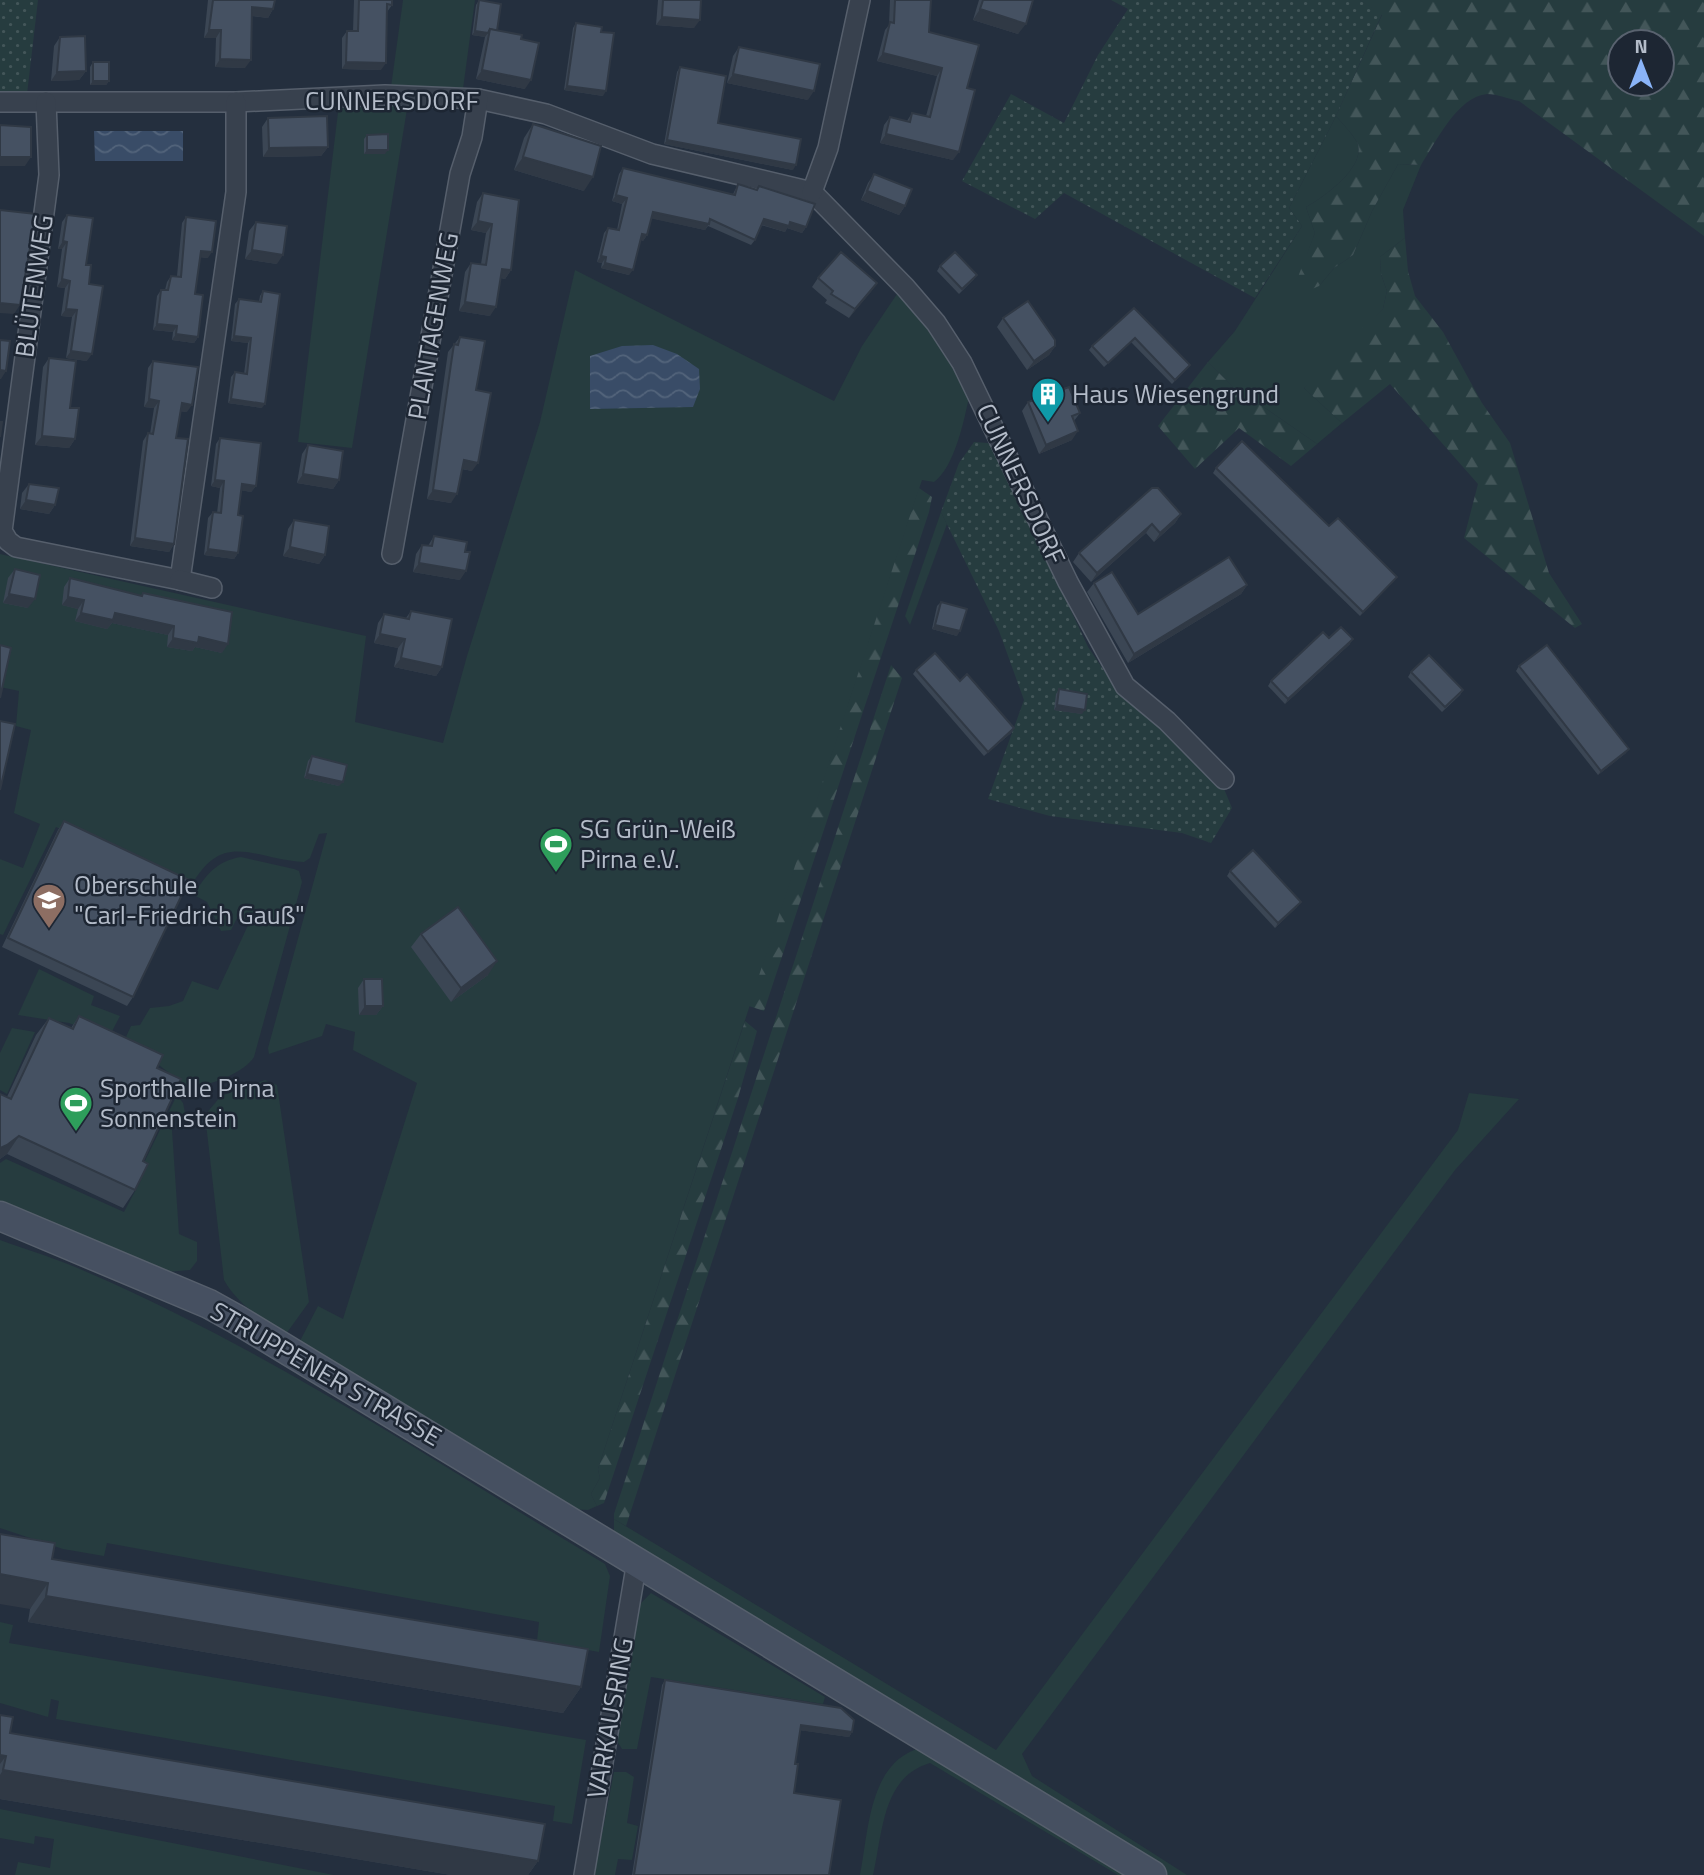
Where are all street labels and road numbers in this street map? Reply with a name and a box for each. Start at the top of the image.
street label: CUNNERSDORF [305,81,479,120]
street label: BLÜTENWEG [4,212,63,360]
street label: PLANTAGENWEG [397,229,468,423]
street label: CUNNERSDORF [967,397,1076,571]
street label: STRUPPENER STRASSE [204,1291,449,1456]
street label: VARKAUSRING [576,1634,643,1801]

